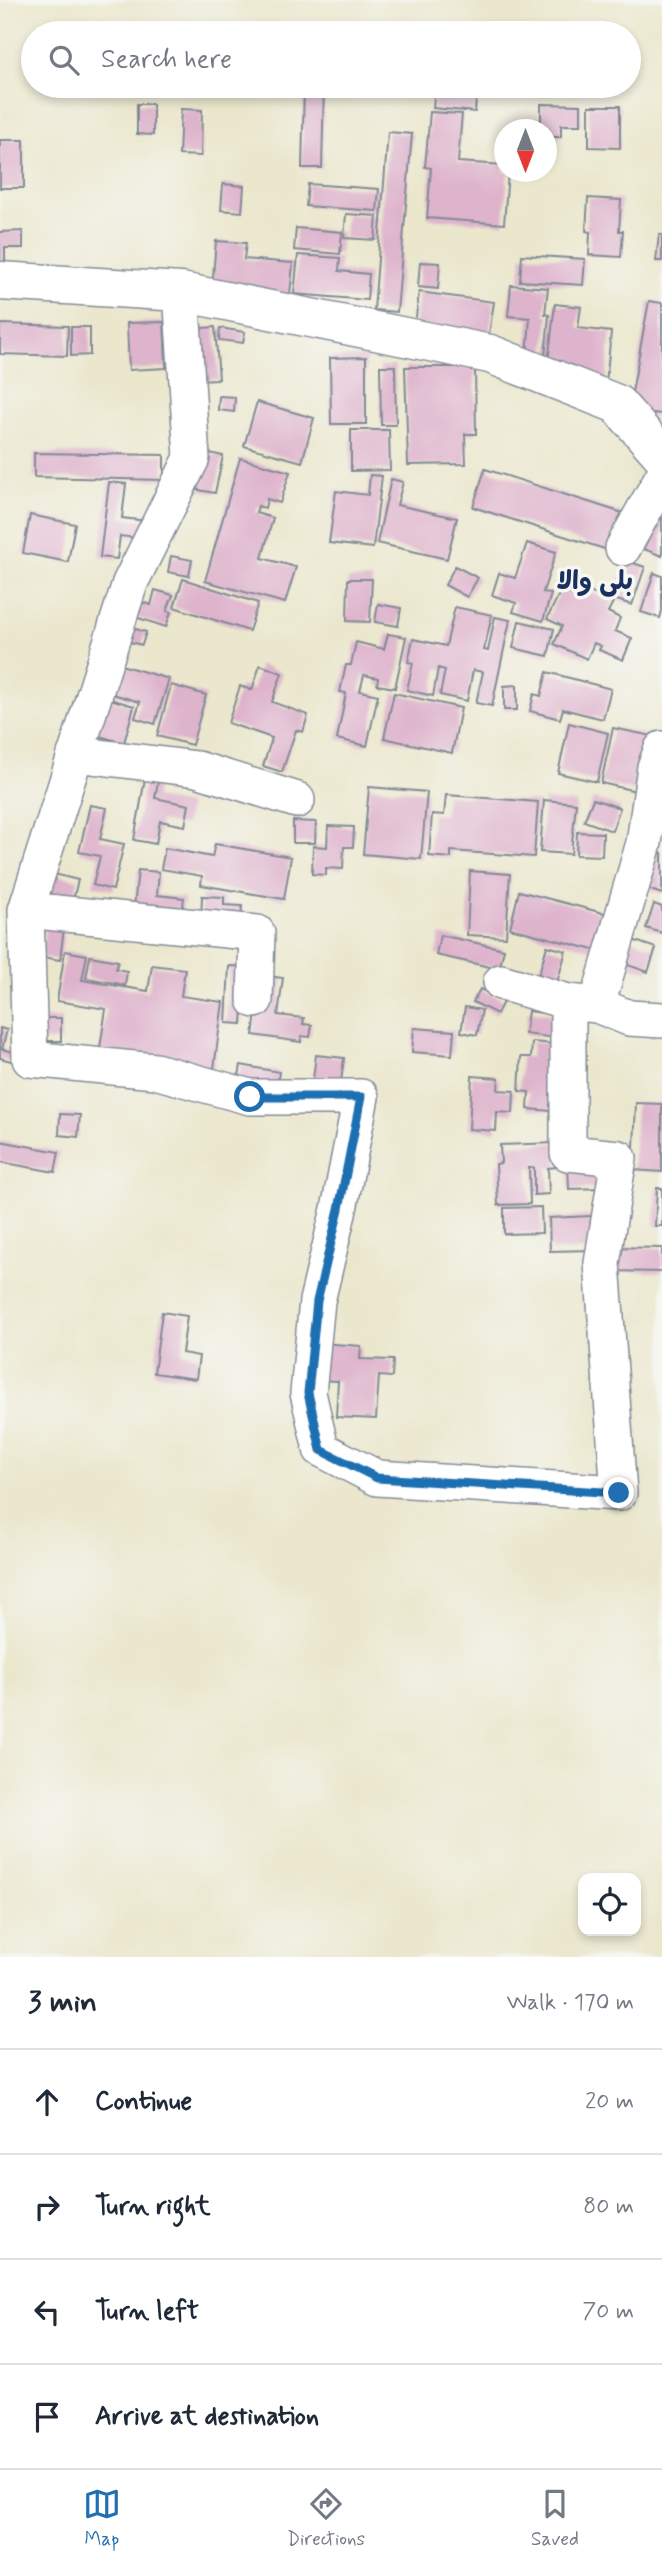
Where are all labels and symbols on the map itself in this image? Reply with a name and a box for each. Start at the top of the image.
north arrow [494,119,557,182]
district label: بلی والا [557,565,633,599]
route start [234,1081,265,1112]
route end [603,1477,634,1508]

